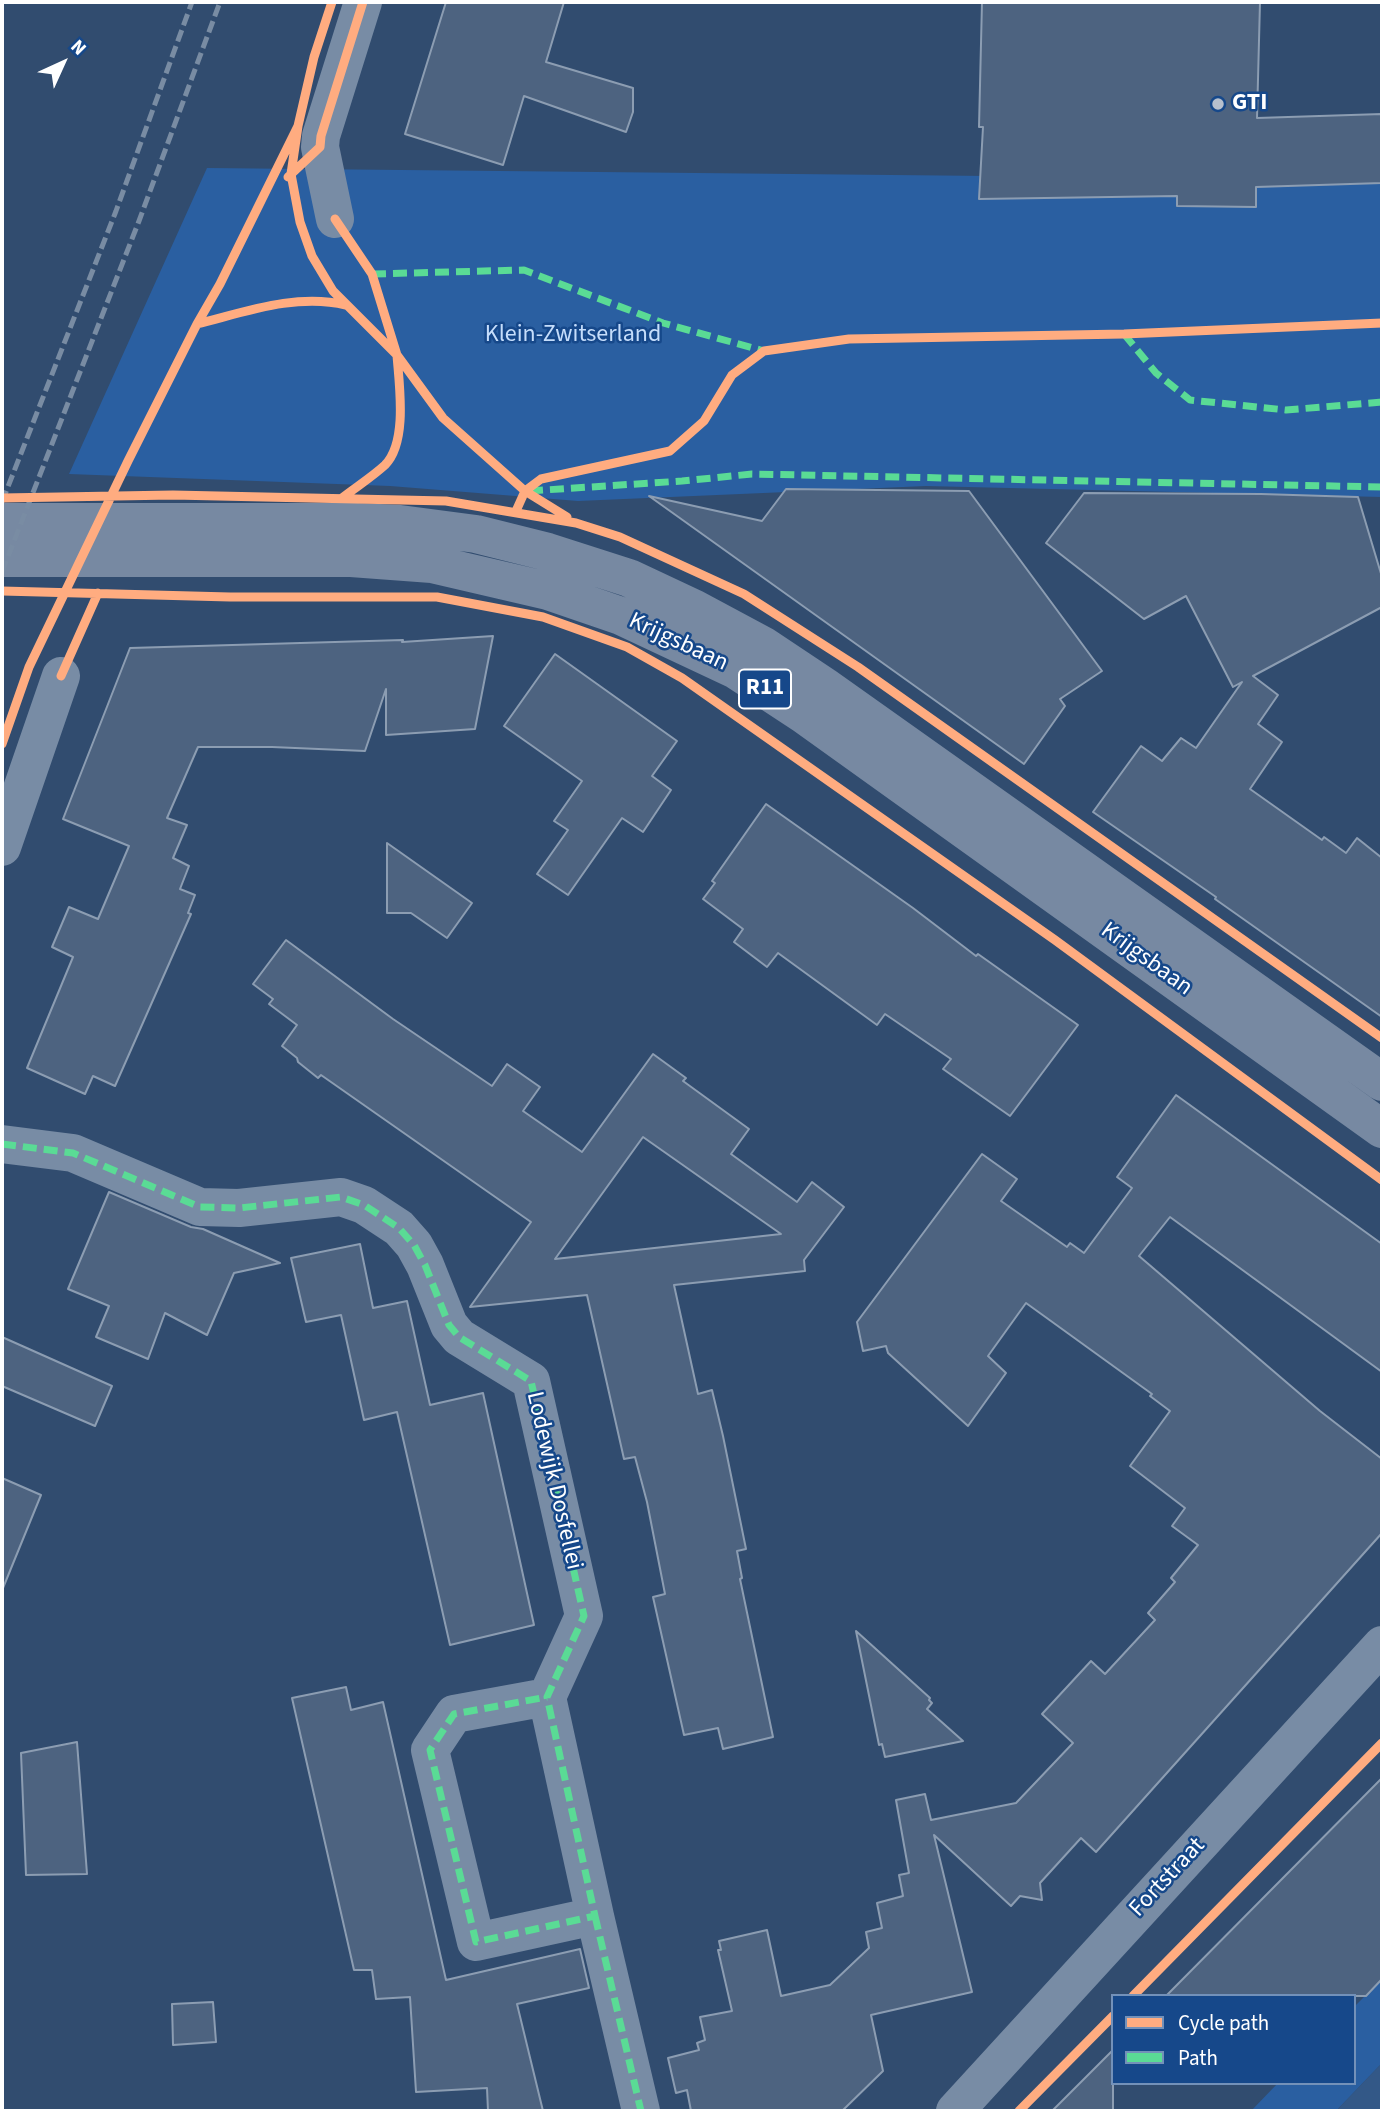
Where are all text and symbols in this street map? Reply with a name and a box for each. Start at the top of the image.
north arrow [28,28,98,98]
text: N [64,34,92,62]
place label: GTI [1232,90,1267,118]
marker: GTI [1210,96,1226,112]
park label: Klein-Zwitserland [485,322,661,350]
street label: Krijgsbaan [624,607,732,679]
road number: R11 [739,670,791,708]
street label: Krijgsbaan [1094,917,1198,1003]
street label: Lodewijk Dosfellei [518,1389,588,1573]
street label: Fortstraat [1124,1832,1212,1924]
legend [1111,1994,1356,2085]
text: Cycle path [1178,2008,1269,2038]
text: Path [1178,2043,1218,2073]

